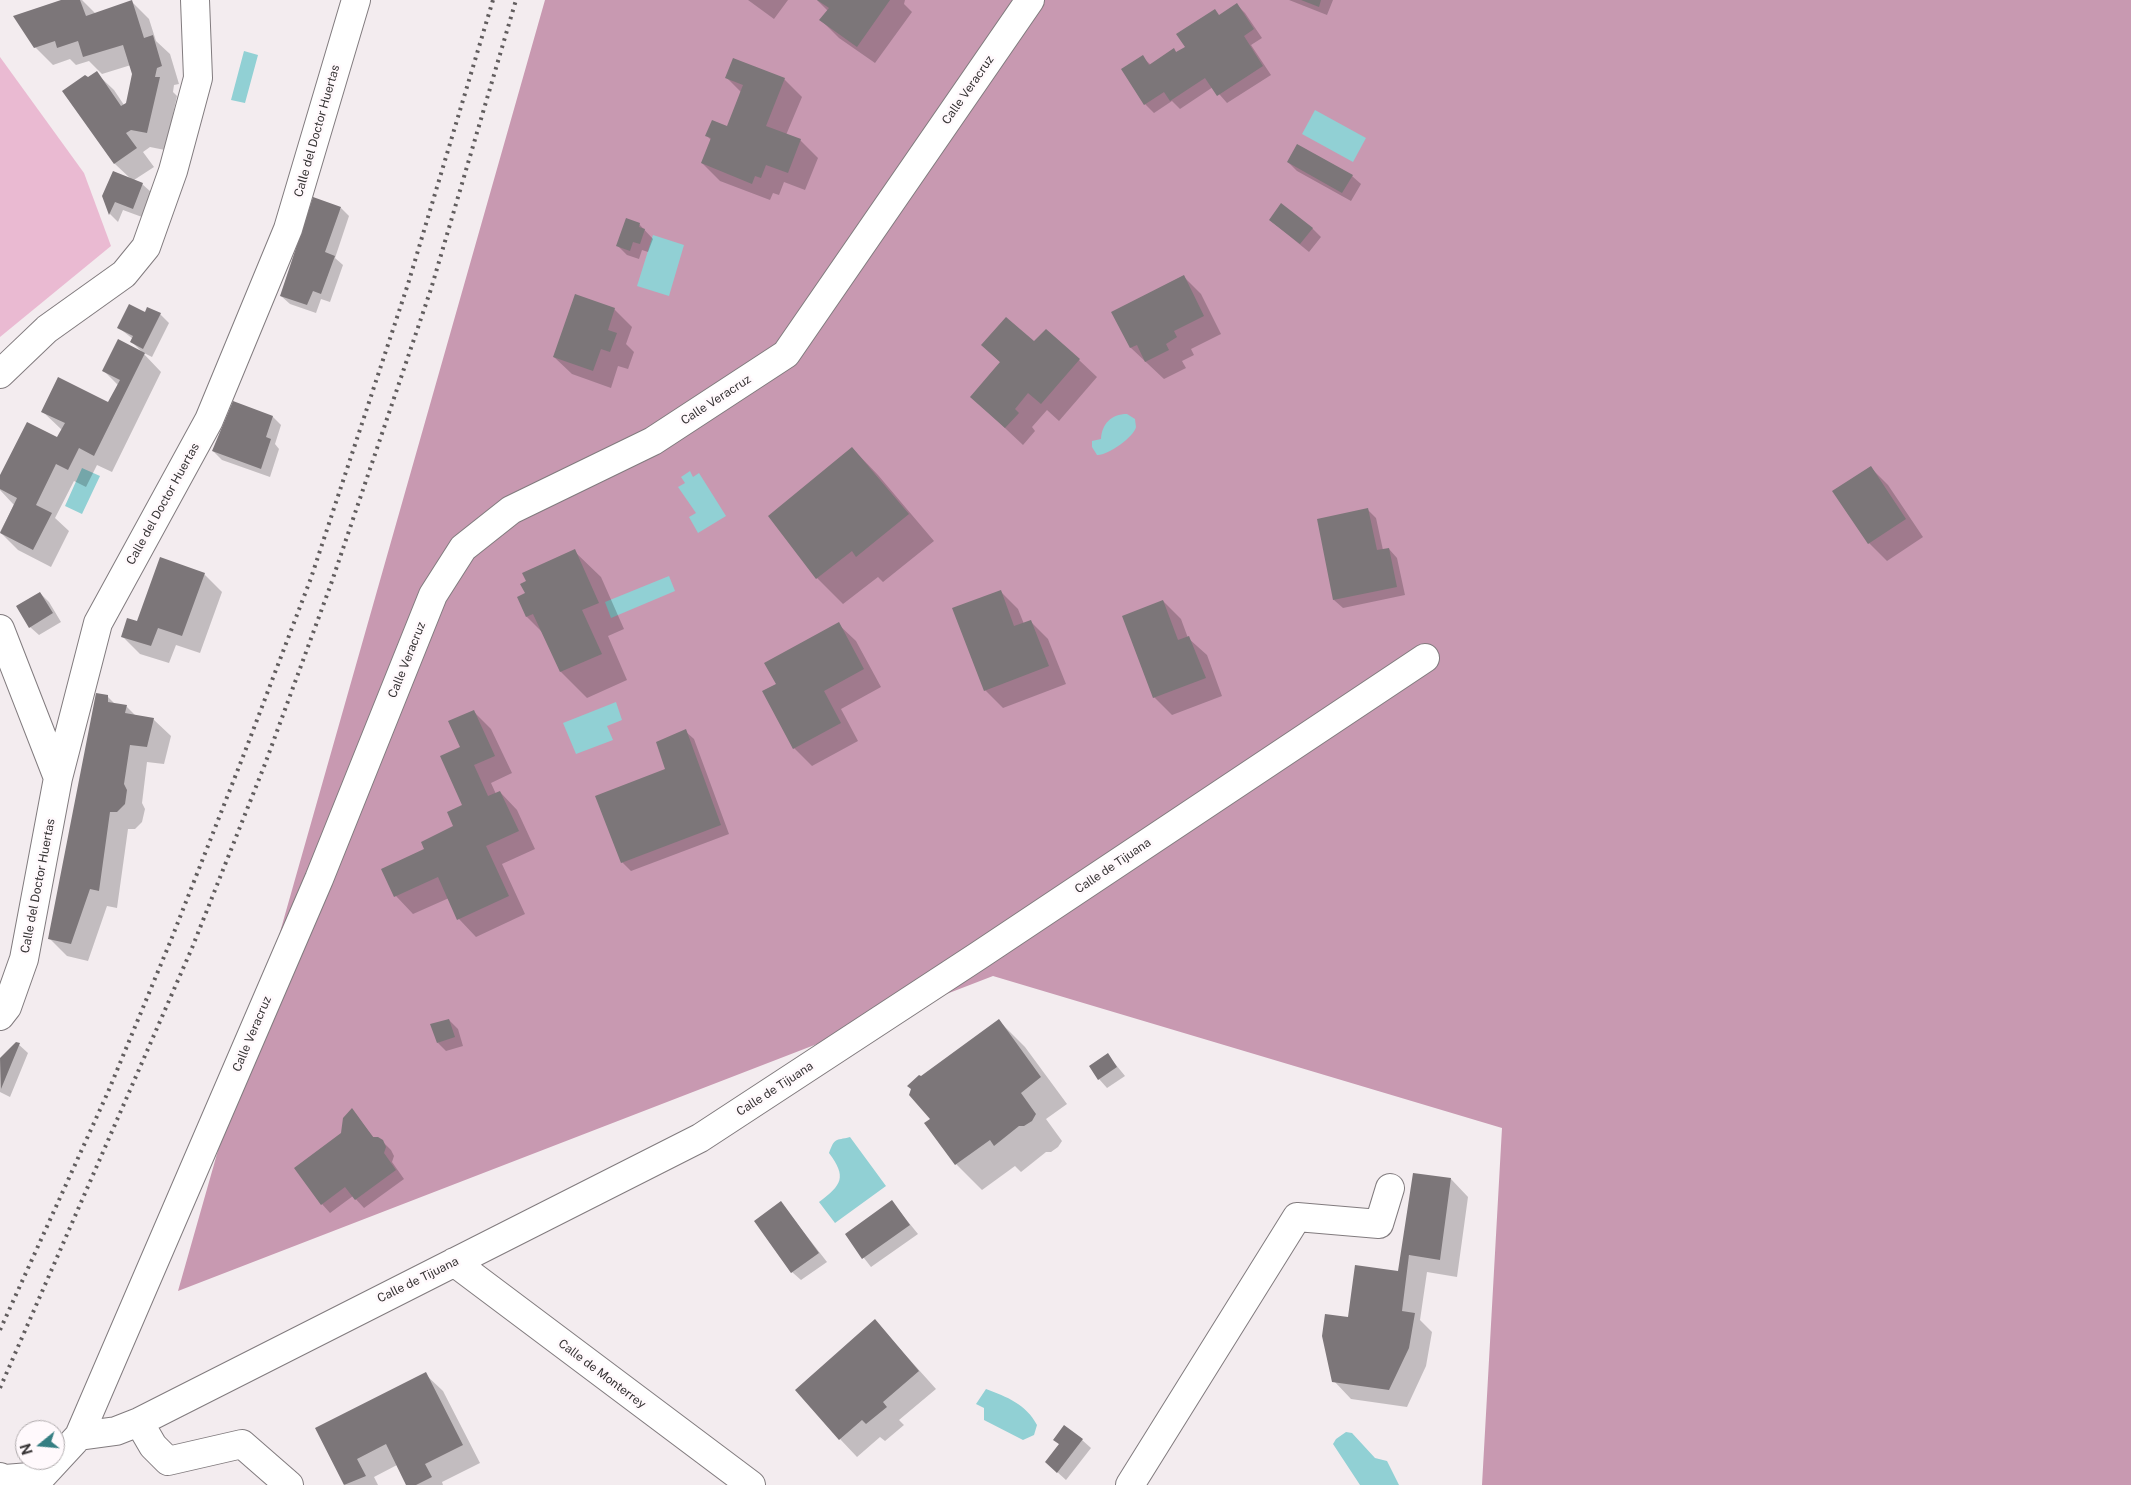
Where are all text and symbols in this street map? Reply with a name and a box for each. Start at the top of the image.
street label: Calle Veracruz [939,53,997,127]
street label: Calle del Doctor Huertas [291,63,343,199]
street label: Calle Veracruz [678,372,754,428]
street label: Calle del Doctor Huertas [124,441,202,567]
street label: Calle Veracruz [385,620,429,700]
street label: Calle del Doctor Huertas [18,817,58,955]
street label: Calle de Tijuana [1072,835,1154,897]
street label: Calle Veracruz [230,994,274,1074]
street label: Calle de Tijuana [734,1059,816,1119]
street label: Calle de Tijuana [375,1254,461,1306]
street label: Calle de Monterrey [555,1336,649,1412]
north arrow [15,1420,65,1470]
text: N [17,1442,36,1457]

